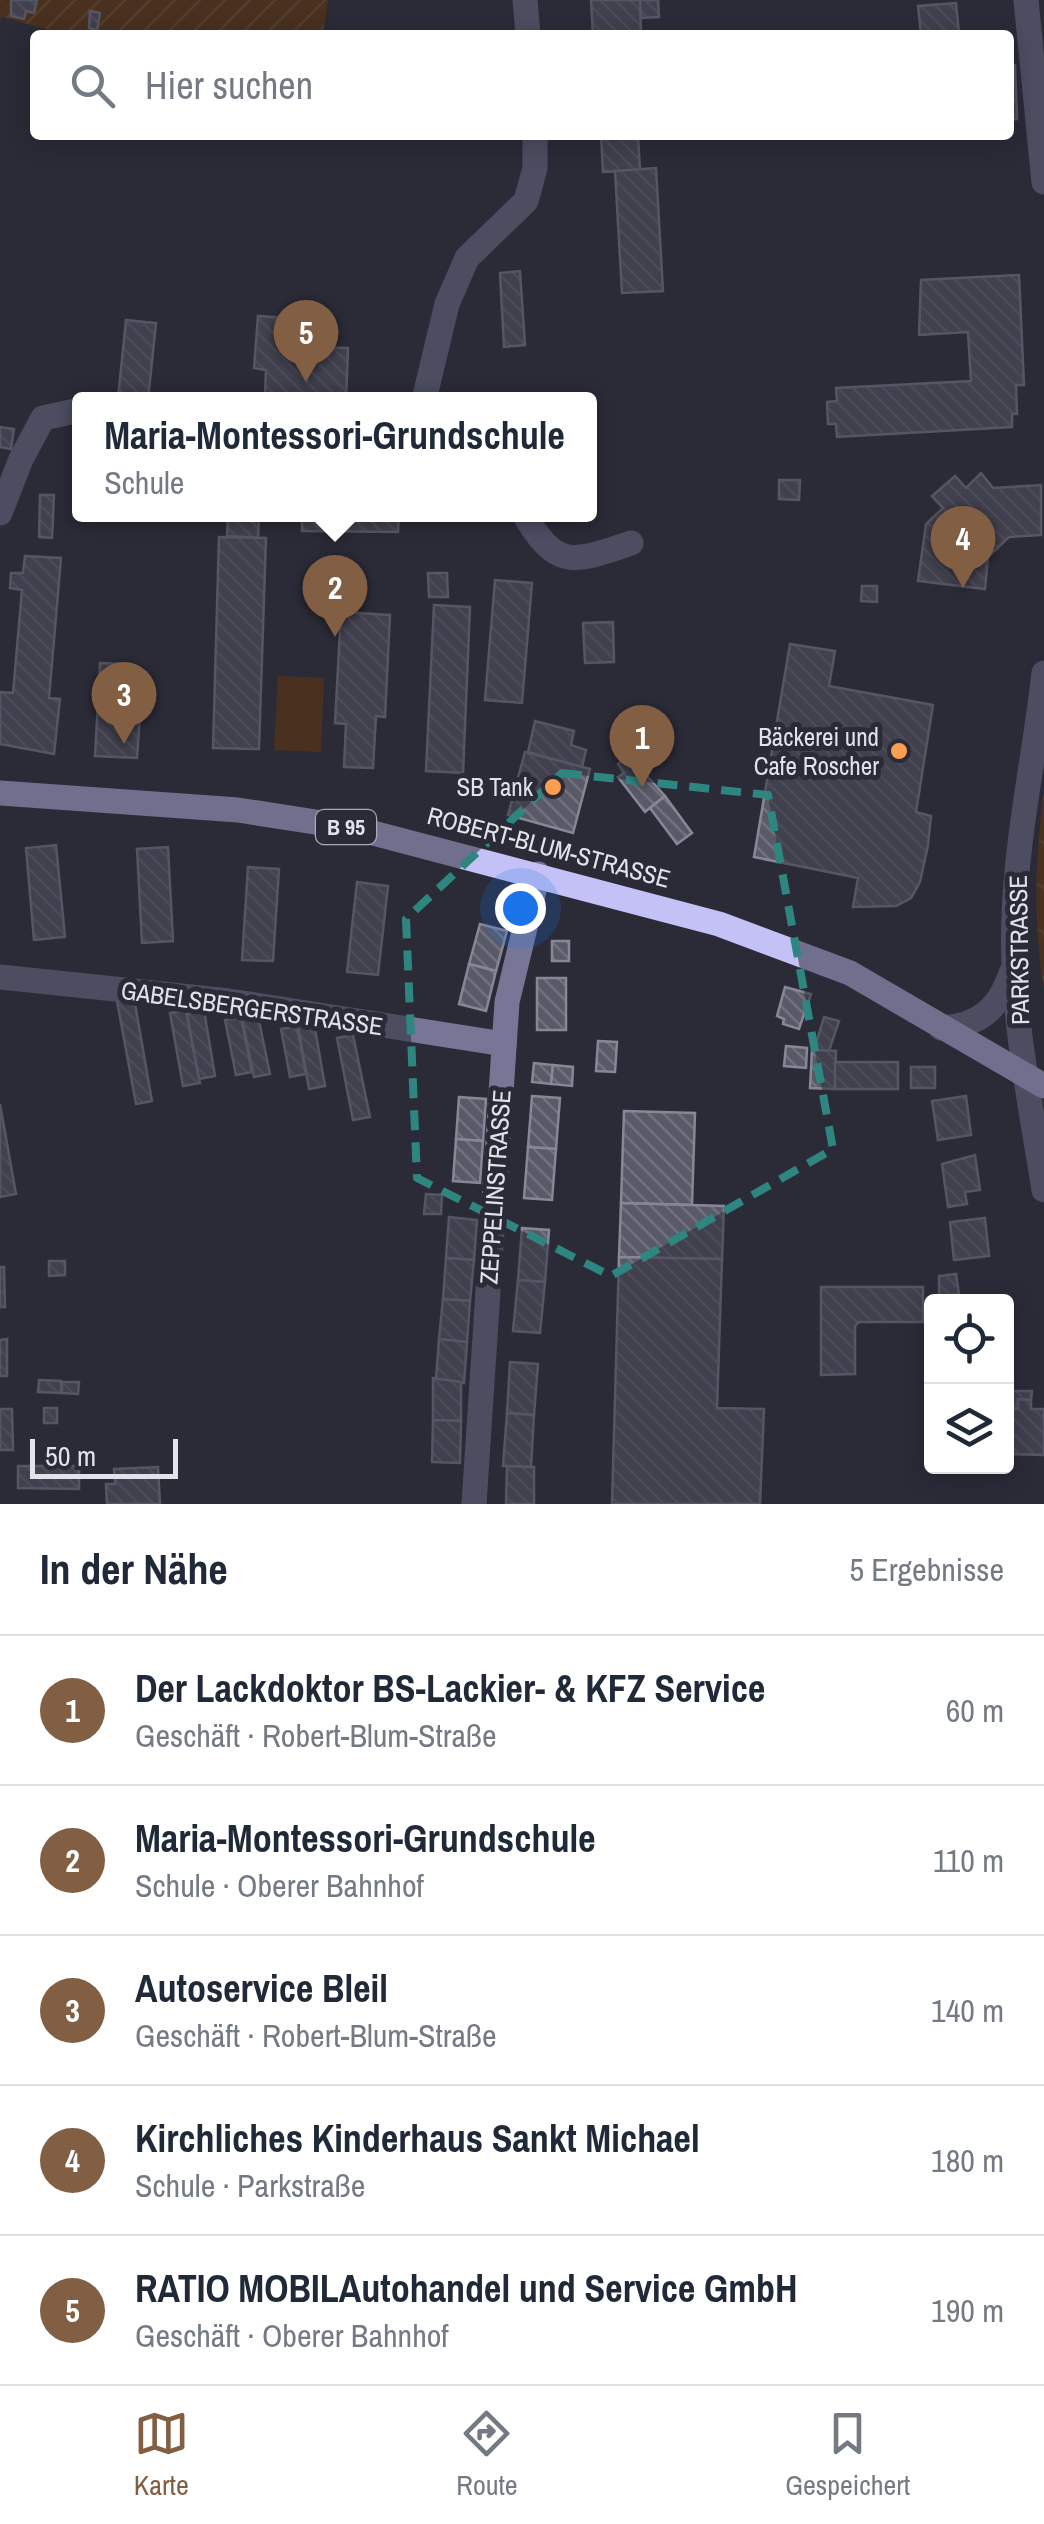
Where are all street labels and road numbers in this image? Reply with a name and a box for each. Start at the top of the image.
street label: ROBERT-BLUM-STRASSE [424,798,674,896]
road number: B 95 [316,810,376,844]
street label: PARKSTRASSE [1001,875,1037,1025]
street label: GABELSBERGERSTRASSE [119,973,385,1043]
street label: ZEPPELINSTRASSE [471,1089,519,1285]

